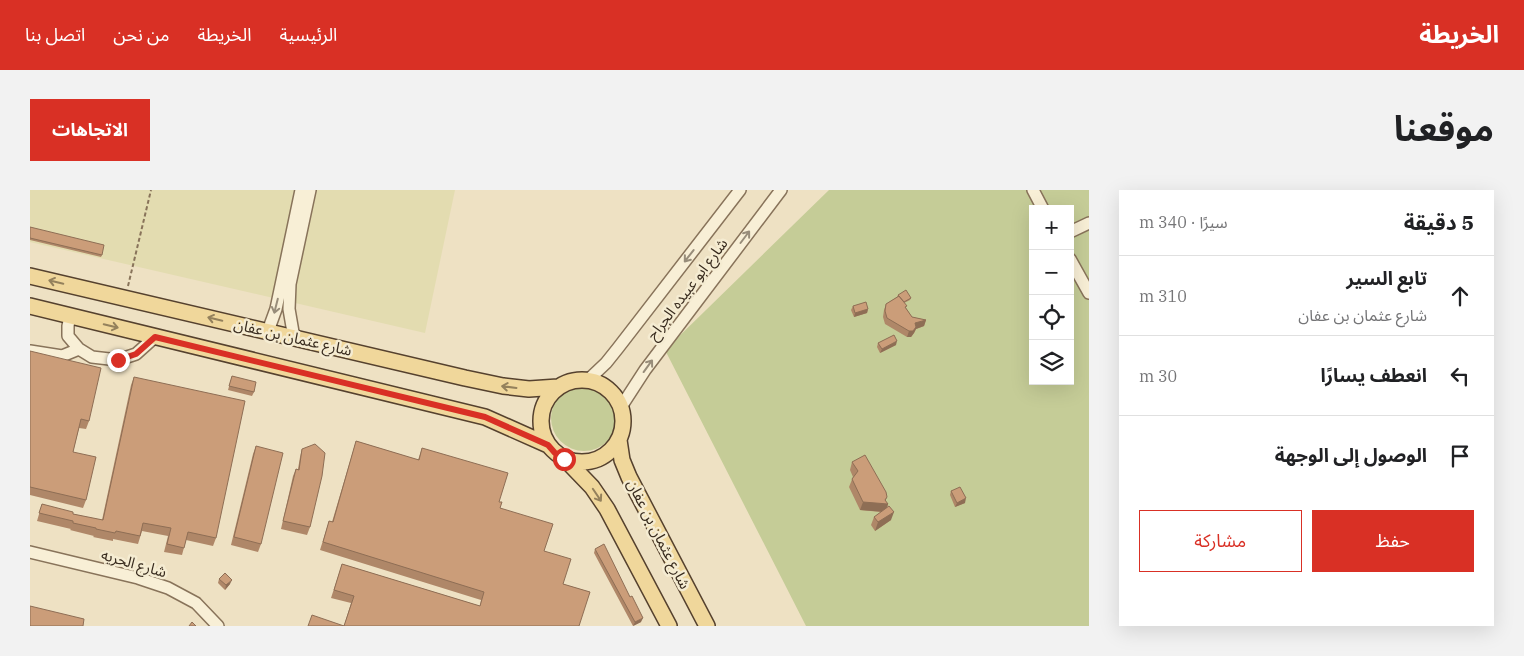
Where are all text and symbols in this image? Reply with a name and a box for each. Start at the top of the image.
text: الخريطة [1419,18,1499,50]
text: اتصل بنا [25,23,85,46]
text: من نحن [113,23,170,46]
text: الخريطة [198,23,251,46]
text: الرئيسية [279,23,337,46]
button: الاتجاهات [30,99,150,161]
text: موقعنا [1394,105,1494,151]
map controls [1029,205,1074,385]
button: + [1029,205,1074,250]
text: 5 دقيقة [1404,208,1474,236]
text: سيرًا · 340 m [1139,212,1228,232]
one-way arrow [740,230,751,243]
street label: شارع ابو عبيده الجراح [643,234,734,345]
one-way arrow [684,249,694,263]
button: − [1029,250,1074,295]
text: تابع السير [1346,266,1427,290]
one-way arrow [49,277,65,286]
icon: ahead [1446,282,1474,310]
text: 310 m [1139,286,1187,306]
button: locate [1029,295,1074,340]
one-way arrow [271,298,280,314]
text: شارع عثمان بن عفان [1298,305,1427,325]
one-way arrow [207,314,223,323]
street label: شارع عثمان بن عفان [231,314,354,363]
one-way arrow [103,322,119,331]
button: layers [1029,340,1074,385]
route end [107,349,130,372]
one-way arrow [643,359,653,373]
icon: left [1446,362,1474,390]
text: انعطف يسارًا [1321,363,1427,387]
text: 30 m [1139,366,1177,386]
one-way arrow [502,382,518,392]
icon: arrive [1446,442,1474,470]
text: الوصول إلى الوجهة [1275,443,1427,467]
route start [553,448,576,471]
street label: شارع عثمان بن عفان [620,476,695,594]
one-way arrow [592,487,602,501]
button: مشاركة [1139,510,1302,572]
button: حفظ [1312,510,1474,572]
street label: شارع الحريه [98,545,169,584]

